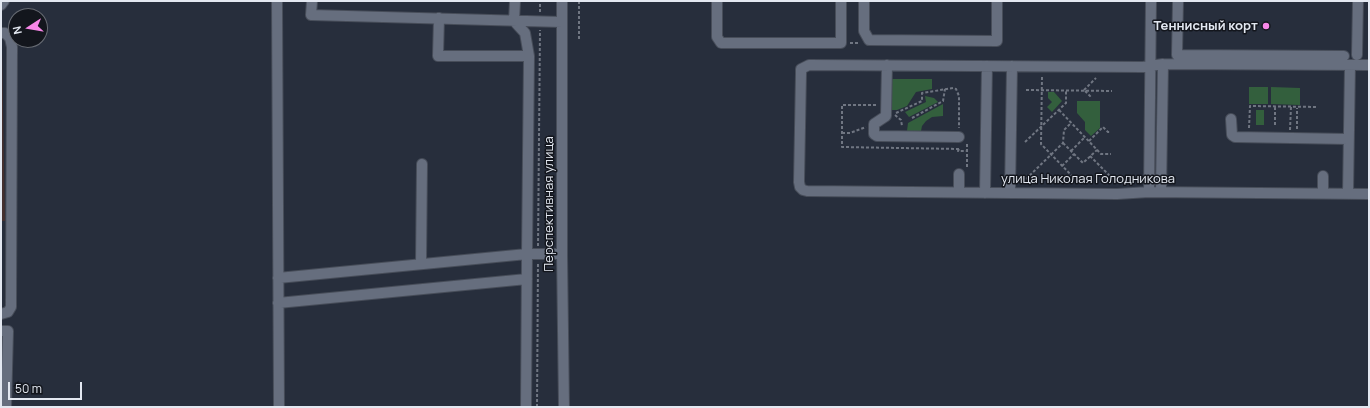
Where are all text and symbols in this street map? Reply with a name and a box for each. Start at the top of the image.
north arrow [8,8,48,48]
place label: Теннисный корт [1154,18,1258,34]
marker: Теннисный корт [1261,21,1271,31]
text: N [9,25,25,36]
street label: Перспективная улица [541,136,557,272]
street label: улица Николая Голодникова [1001,171,1175,187]
scale bar [10,374,84,400]
text: 50 m [15,380,42,397]

